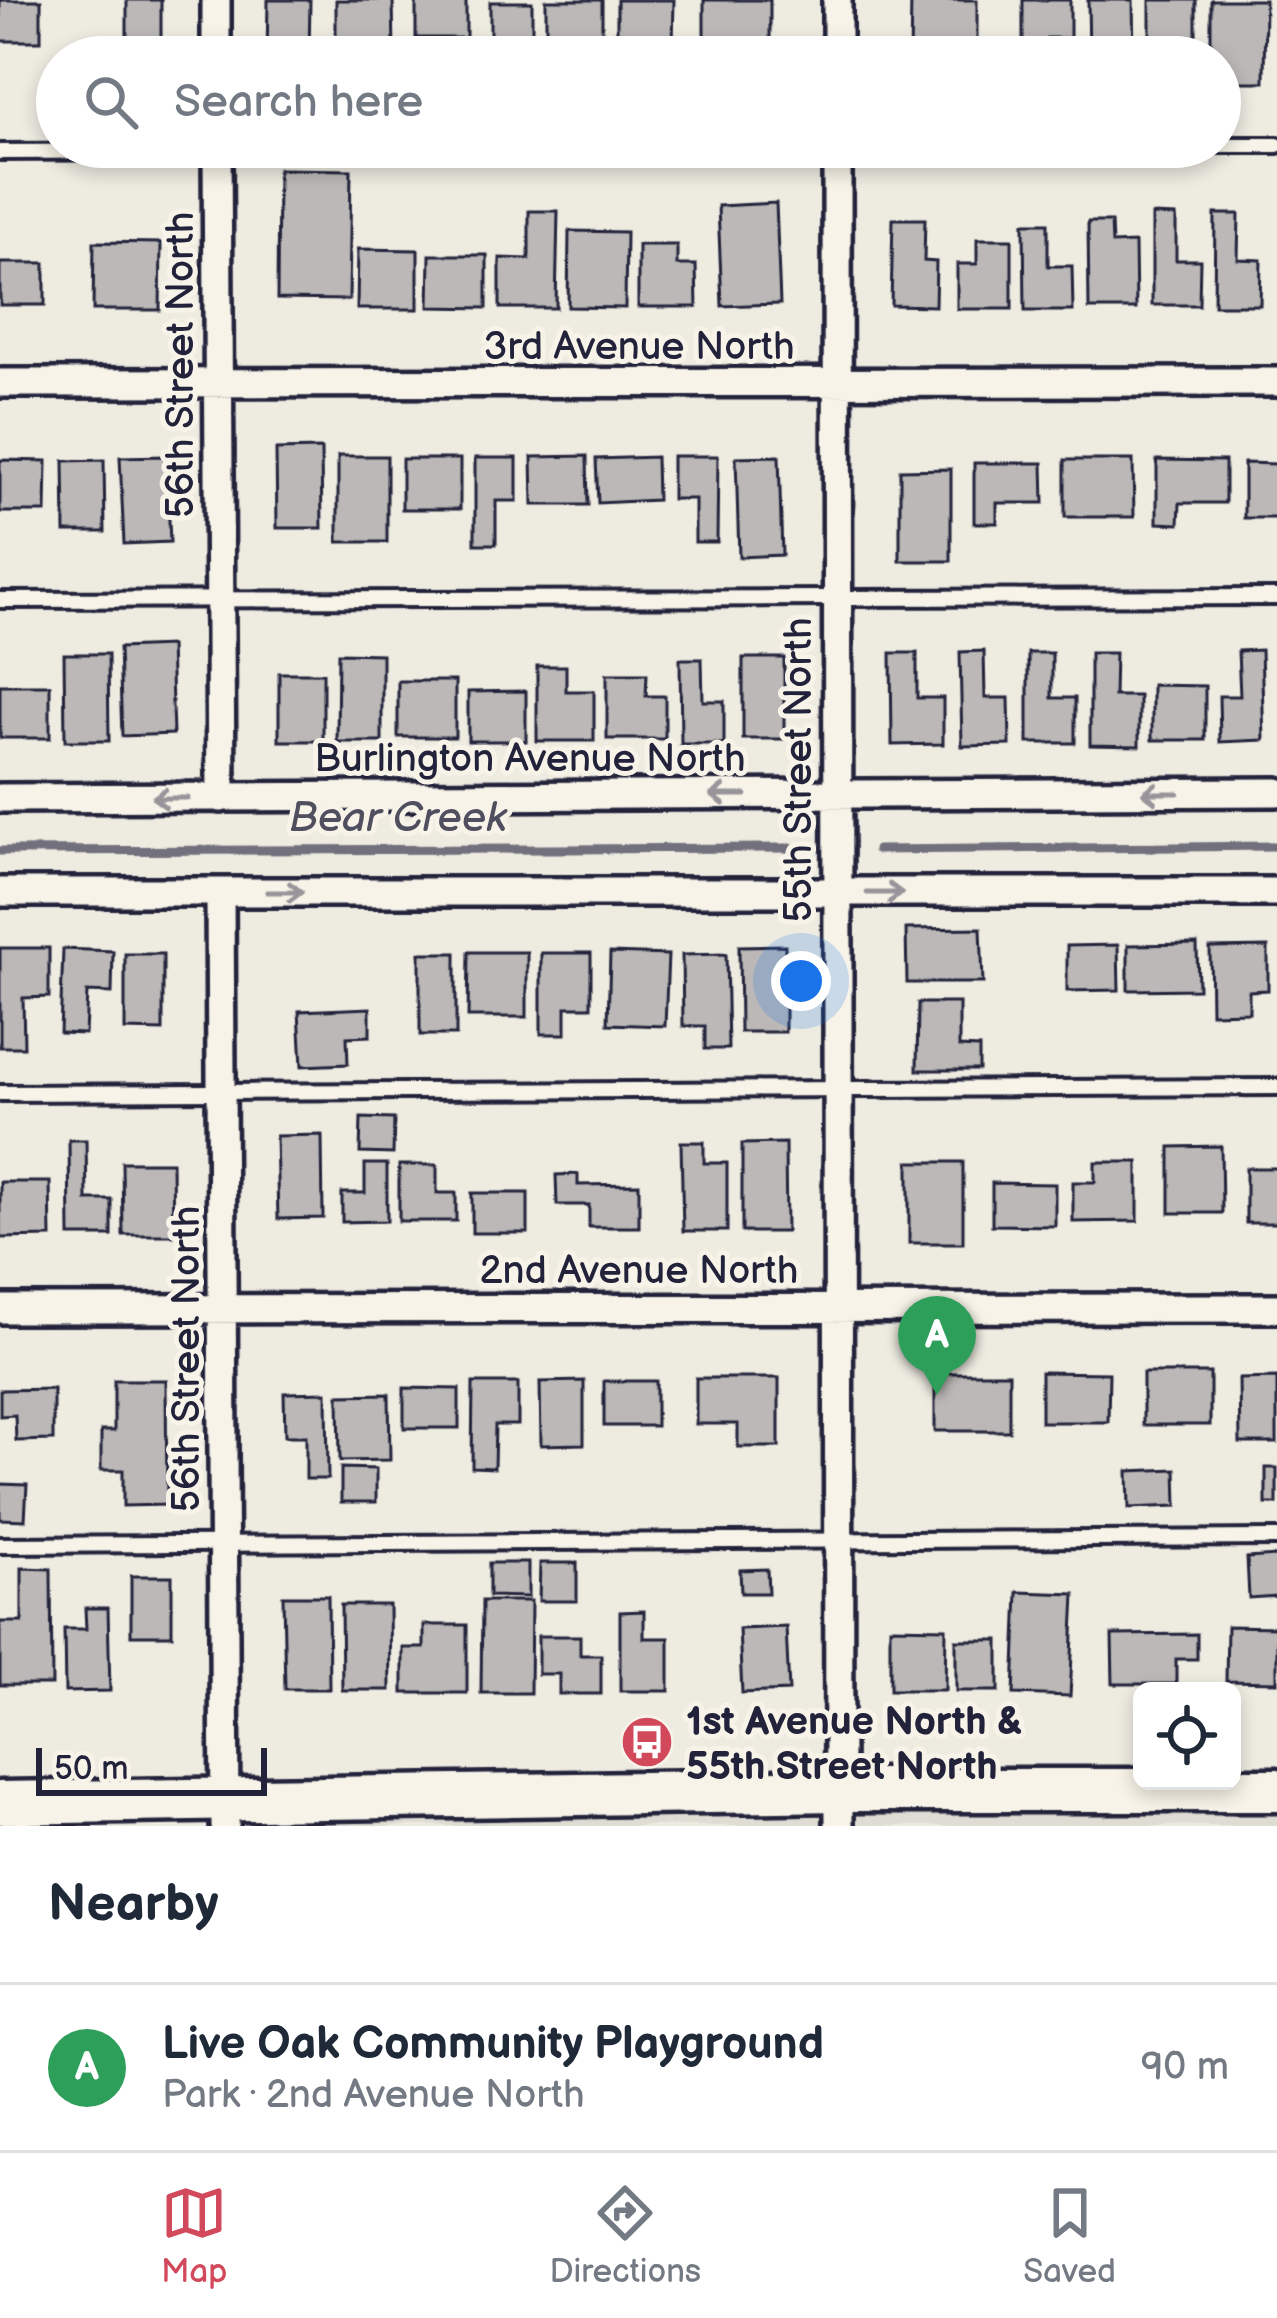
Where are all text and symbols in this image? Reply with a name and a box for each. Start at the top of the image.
search box [36,36,1241,168]
icon: search [78,69,144,135]
text: Search here [174,75,423,130]
street label: 56th Street North [158,212,205,518]
street label: 3rd Avenue North [483,324,795,371]
street label: 55th Street North [776,617,823,923]
street label: Burlington Avenue North [314,736,746,783]
one-way arrow [1141,782,1180,804]
one-way arrow [709,784,748,806]
one-way arrow [151,787,190,809]
water label: Bear Creek [289,793,508,844]
one-way arrow [265,881,304,903]
one-way arrow [865,882,904,904]
your location [771,951,831,1011]
street label: 56th Street North [164,1206,211,1512]
street label: 2nd Avenue North [480,1248,798,1295]
pin: A [898,1296,976,1395]
map controls [1133,1682,1241,1790]
button: locate [1133,1682,1241,1790]
place label: 1st Avenue North & 55th Street North [686,1699,1023,1791]
bus stop icon: 1st Avenue North & 55th Street North [619,1714,675,1770]
scale bar [36,1742,267,1795]
text: 50 m [54,1749,129,1789]
text: Nearby [48,1874,219,1935]
text: Live Oak Community Playground [162,2017,824,2072]
text: A [75,2044,99,2091]
text: 90 m [1141,2044,1229,2091]
text: Park · 2nd Avenue North [162,2072,585,2119]
tab: Map [161,2180,227,2292]
tab: Directions [550,2180,701,2292]
tab: Saved [1023,2180,1116,2292]

